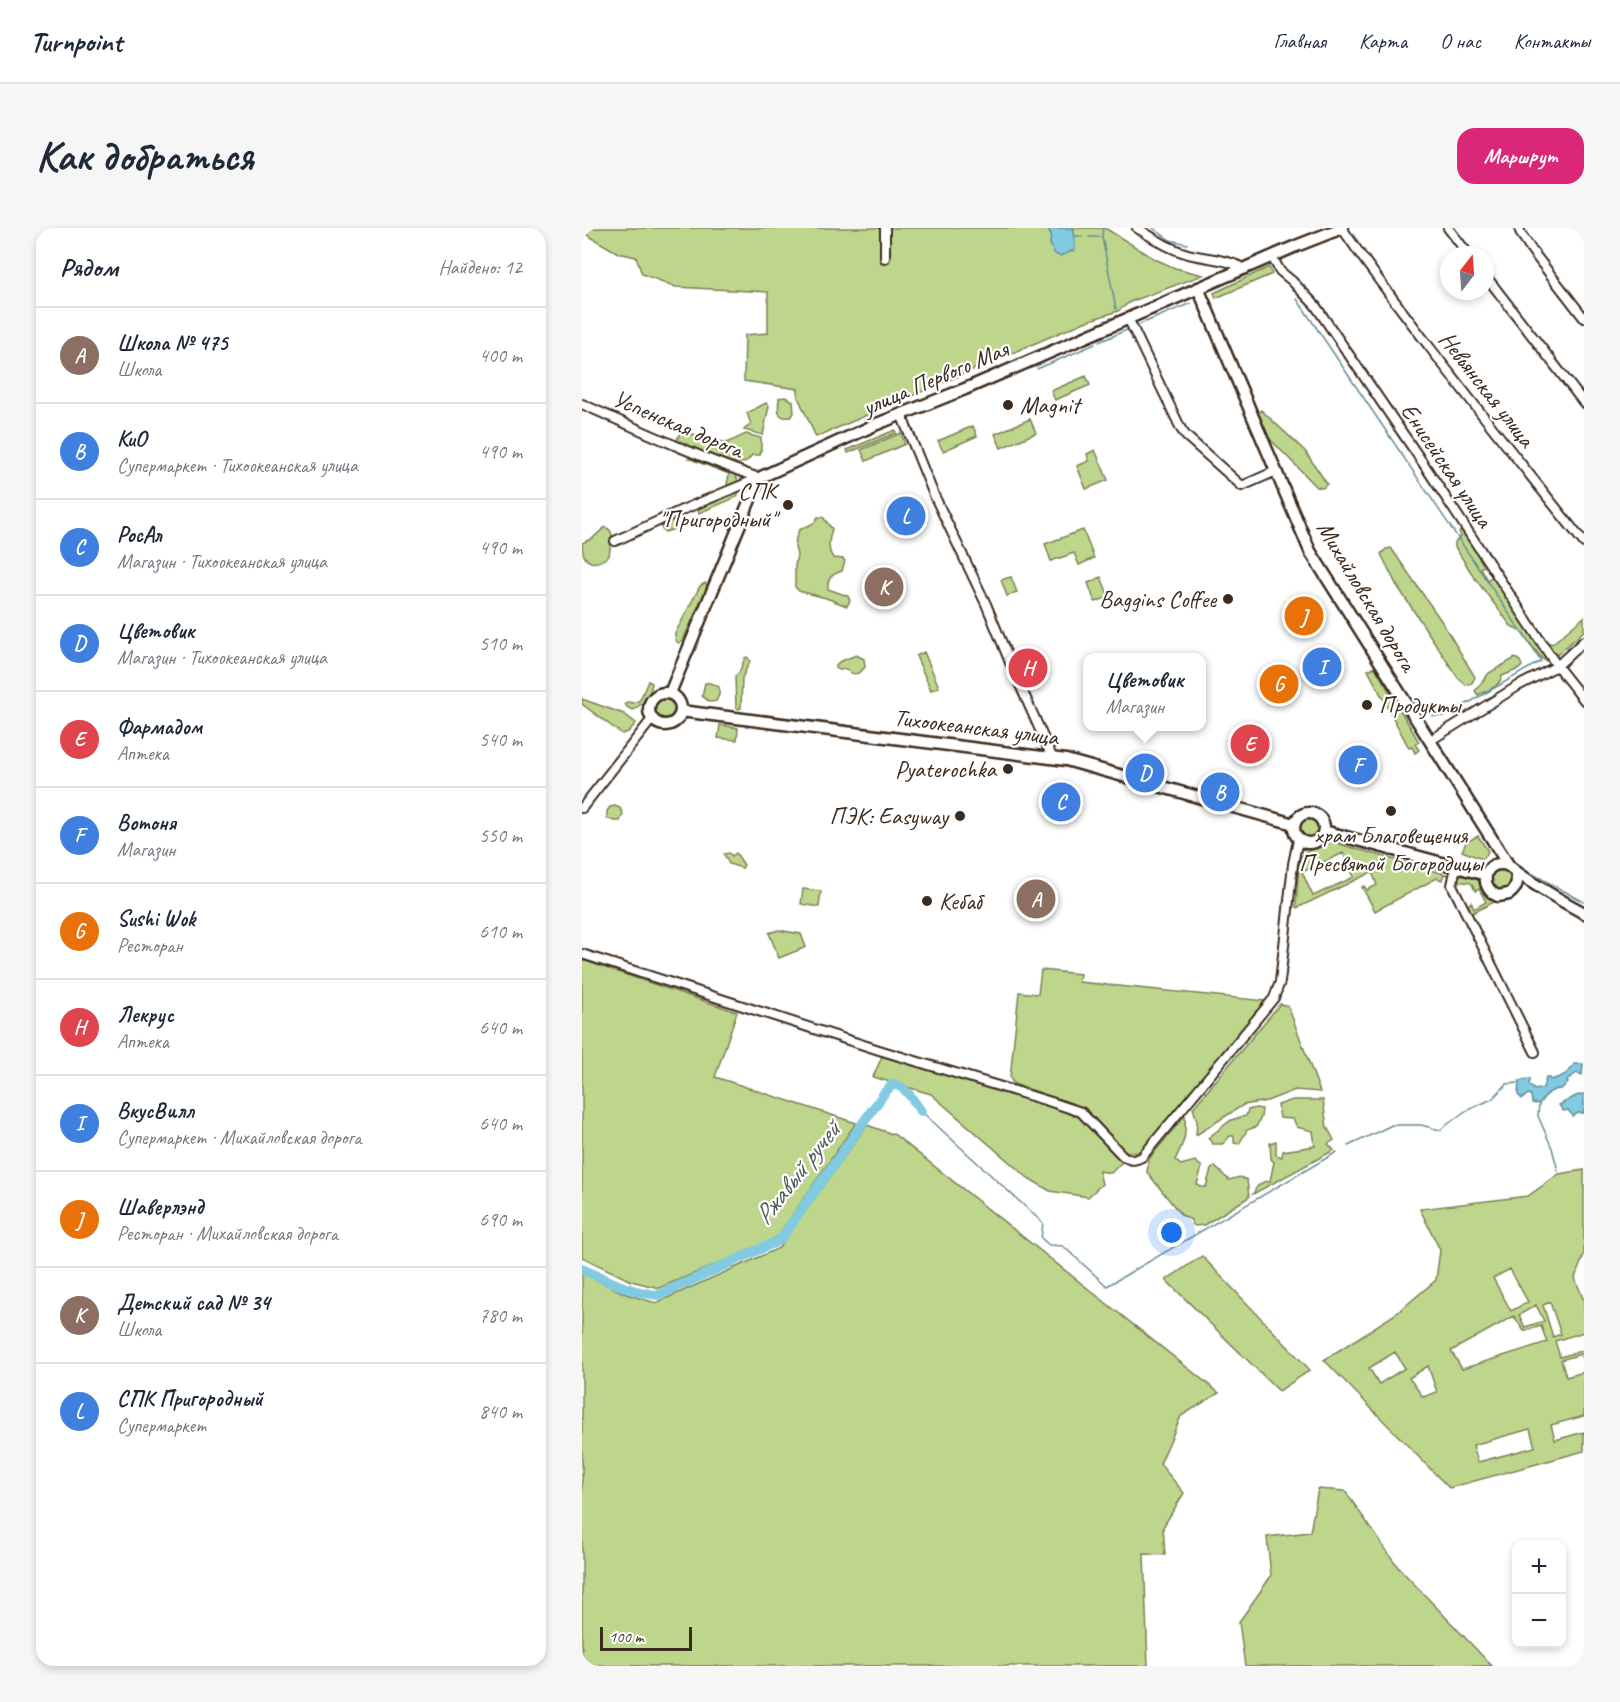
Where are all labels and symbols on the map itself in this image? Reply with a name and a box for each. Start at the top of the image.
north arrow [1440,246,1494,300]
street label: Невьянская улица [1432,325,1543,454]
street label: улица Первого Мая [856,333,1014,423]
street label: Успенская дорога [609,383,749,466]
place label: Magnit [1020,390,1083,420]
street label: Енисейская улица [1394,397,1500,534]
marker: Magnit [1001,398,1015,412]
place label: СПК "Пригородный" [659,476,781,534]
pin: L [886,494,926,538]
marker: СПК "Пригородный" [781,498,795,512]
street label: Михайловская дорога [1310,515,1425,678]
pin: K [864,564,904,610]
place label: Baggins Coffee [1099,584,1218,614]
marker: Baggins Coffee [1221,592,1235,606]
pin: J [1284,594,1324,638]
pin: I [1302,644,1342,690]
pin: H [1008,646,1048,690]
pin: G [1260,662,1298,706]
place label: Продукты [1379,690,1463,720]
marker: Продукты [1360,698,1374,712]
street label: Тихоокеанская улица [892,702,1061,752]
pin: E [1230,722,1270,766]
pin: F [1338,742,1378,788]
pin: D [1126,750,1164,796]
place label: Pyaterochka [895,754,998,784]
marker: Pyaterochka [1001,762,1015,776]
pin: B [1200,770,1240,814]
pin: C [1042,780,1080,824]
place label: ПЭК: Easyway [830,801,950,831]
marker: храм Благовещения Пресвятой Богородицы [1384,804,1398,818]
marker: ПЭК: Easyway [953,809,967,823]
place label: храм Благовещения Пресвятой Богородицы [1299,820,1485,878]
pin: A [1016,876,1056,922]
place label: Кебаб [939,886,986,916]
marker: Кебаб [920,894,934,908]
water label: Ржавый ручей [747,1111,851,1231]
your location [1157,1218,1186,1247]
scale bar [600,1624,692,1652]

